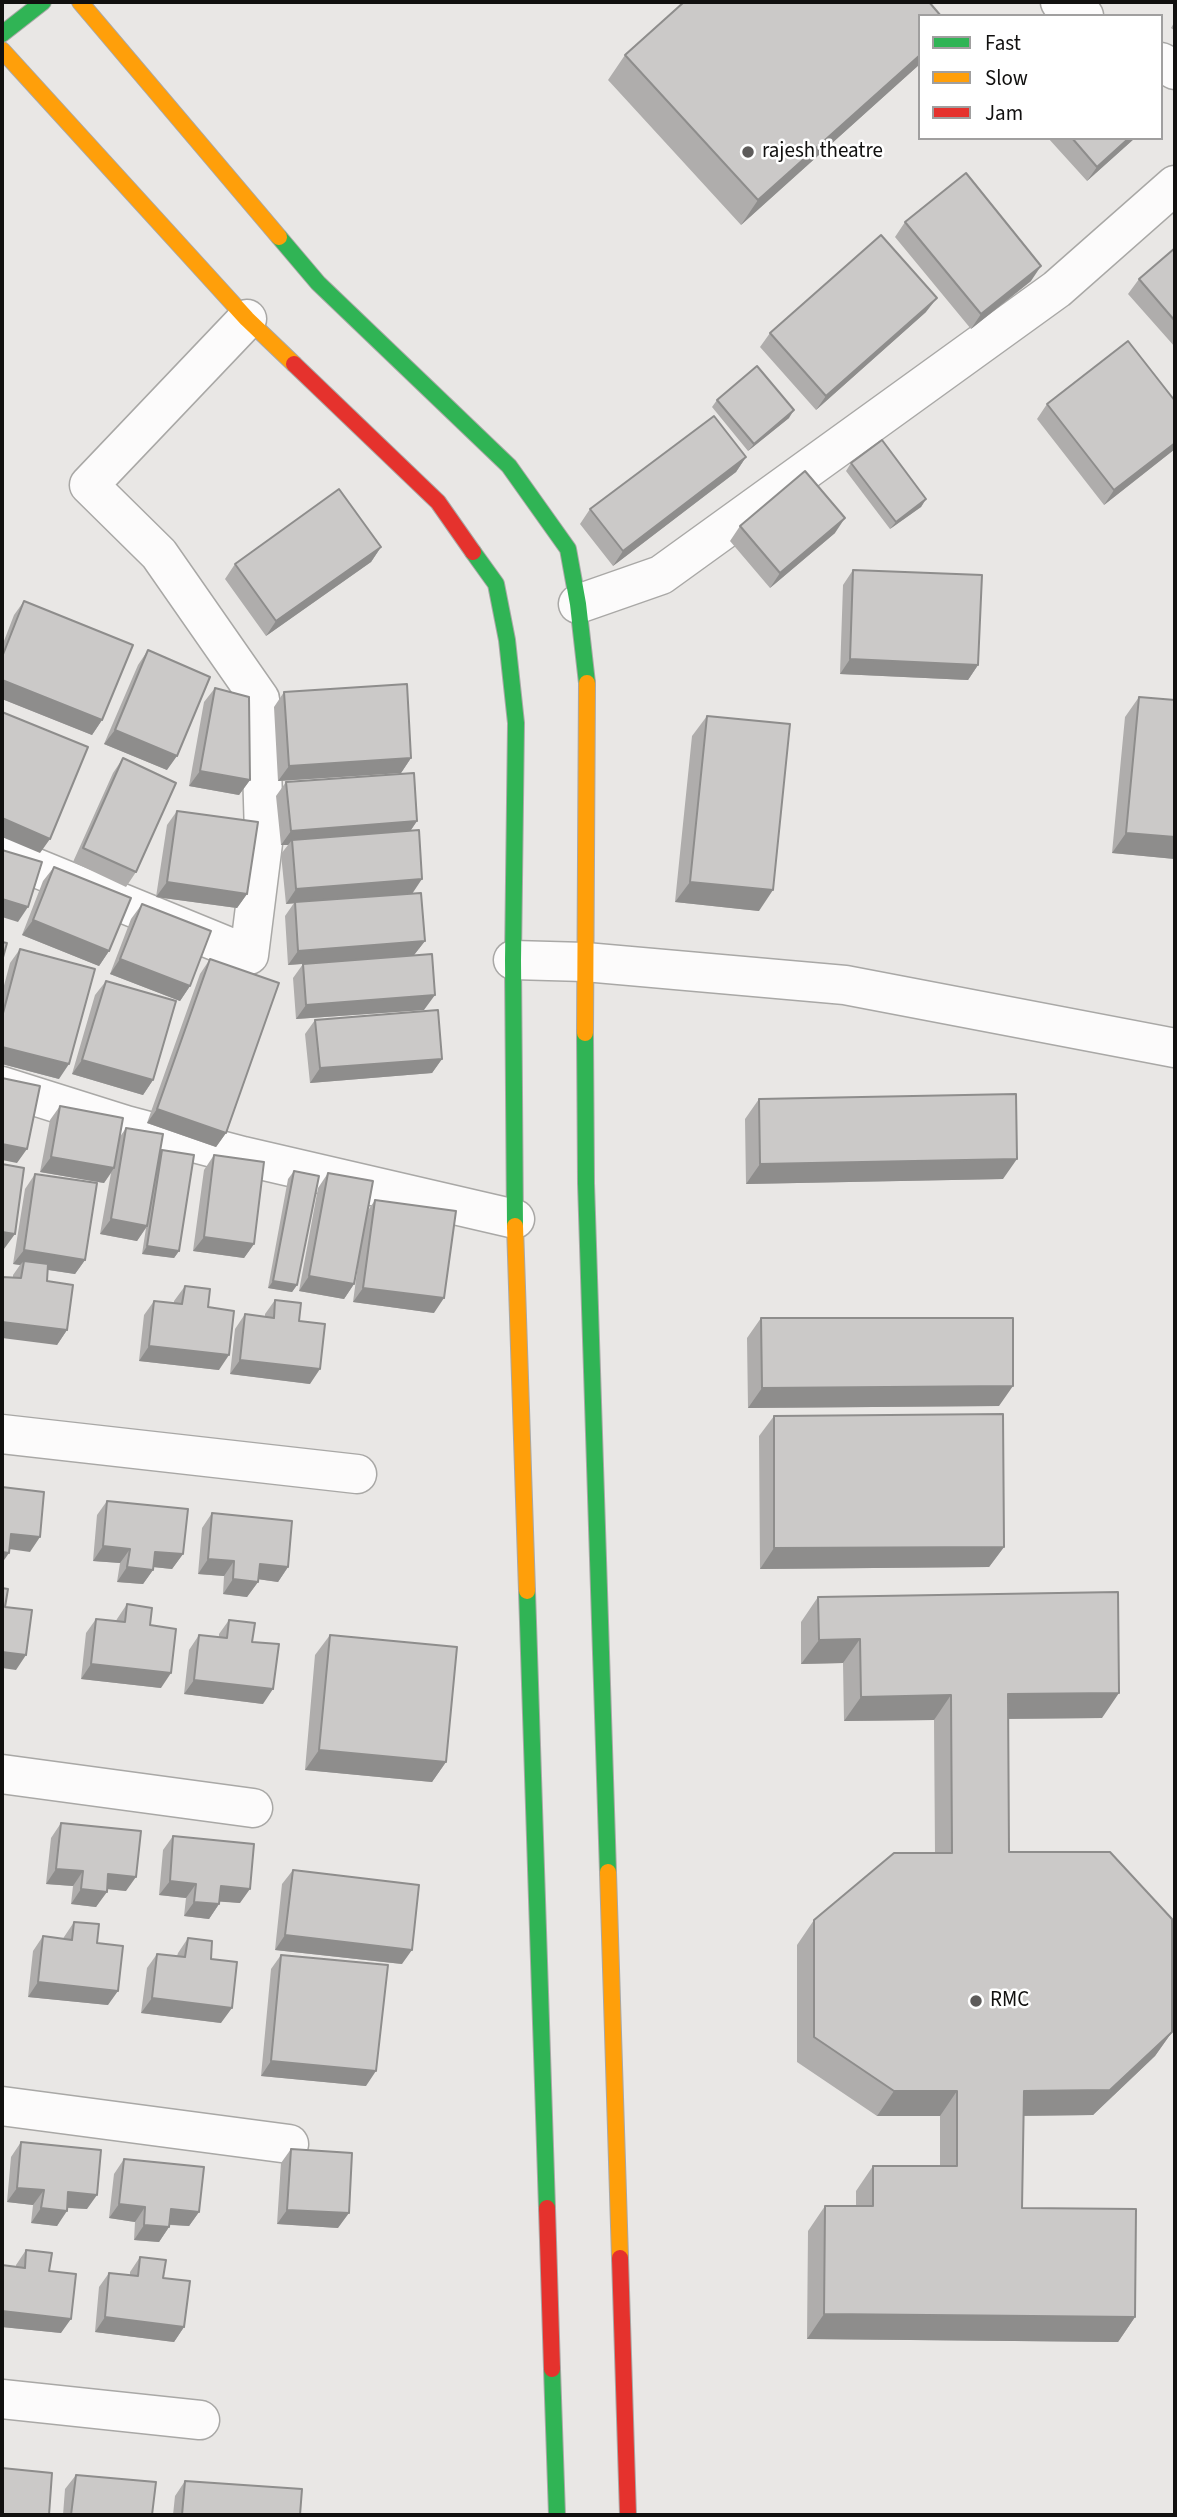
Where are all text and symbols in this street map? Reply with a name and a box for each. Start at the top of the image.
legend [918,14,1163,140]
text: Fast [985,28,1021,58]
text: Slow [985,63,1028,93]
text: Jam [985,98,1023,128]
place label: rajesh theatre [762,139,883,165]
marker: rajesh theatre [740,144,756,160]
place label: RMC [990,1988,1029,2014]
marker: RMC [968,1993,984,2009]

